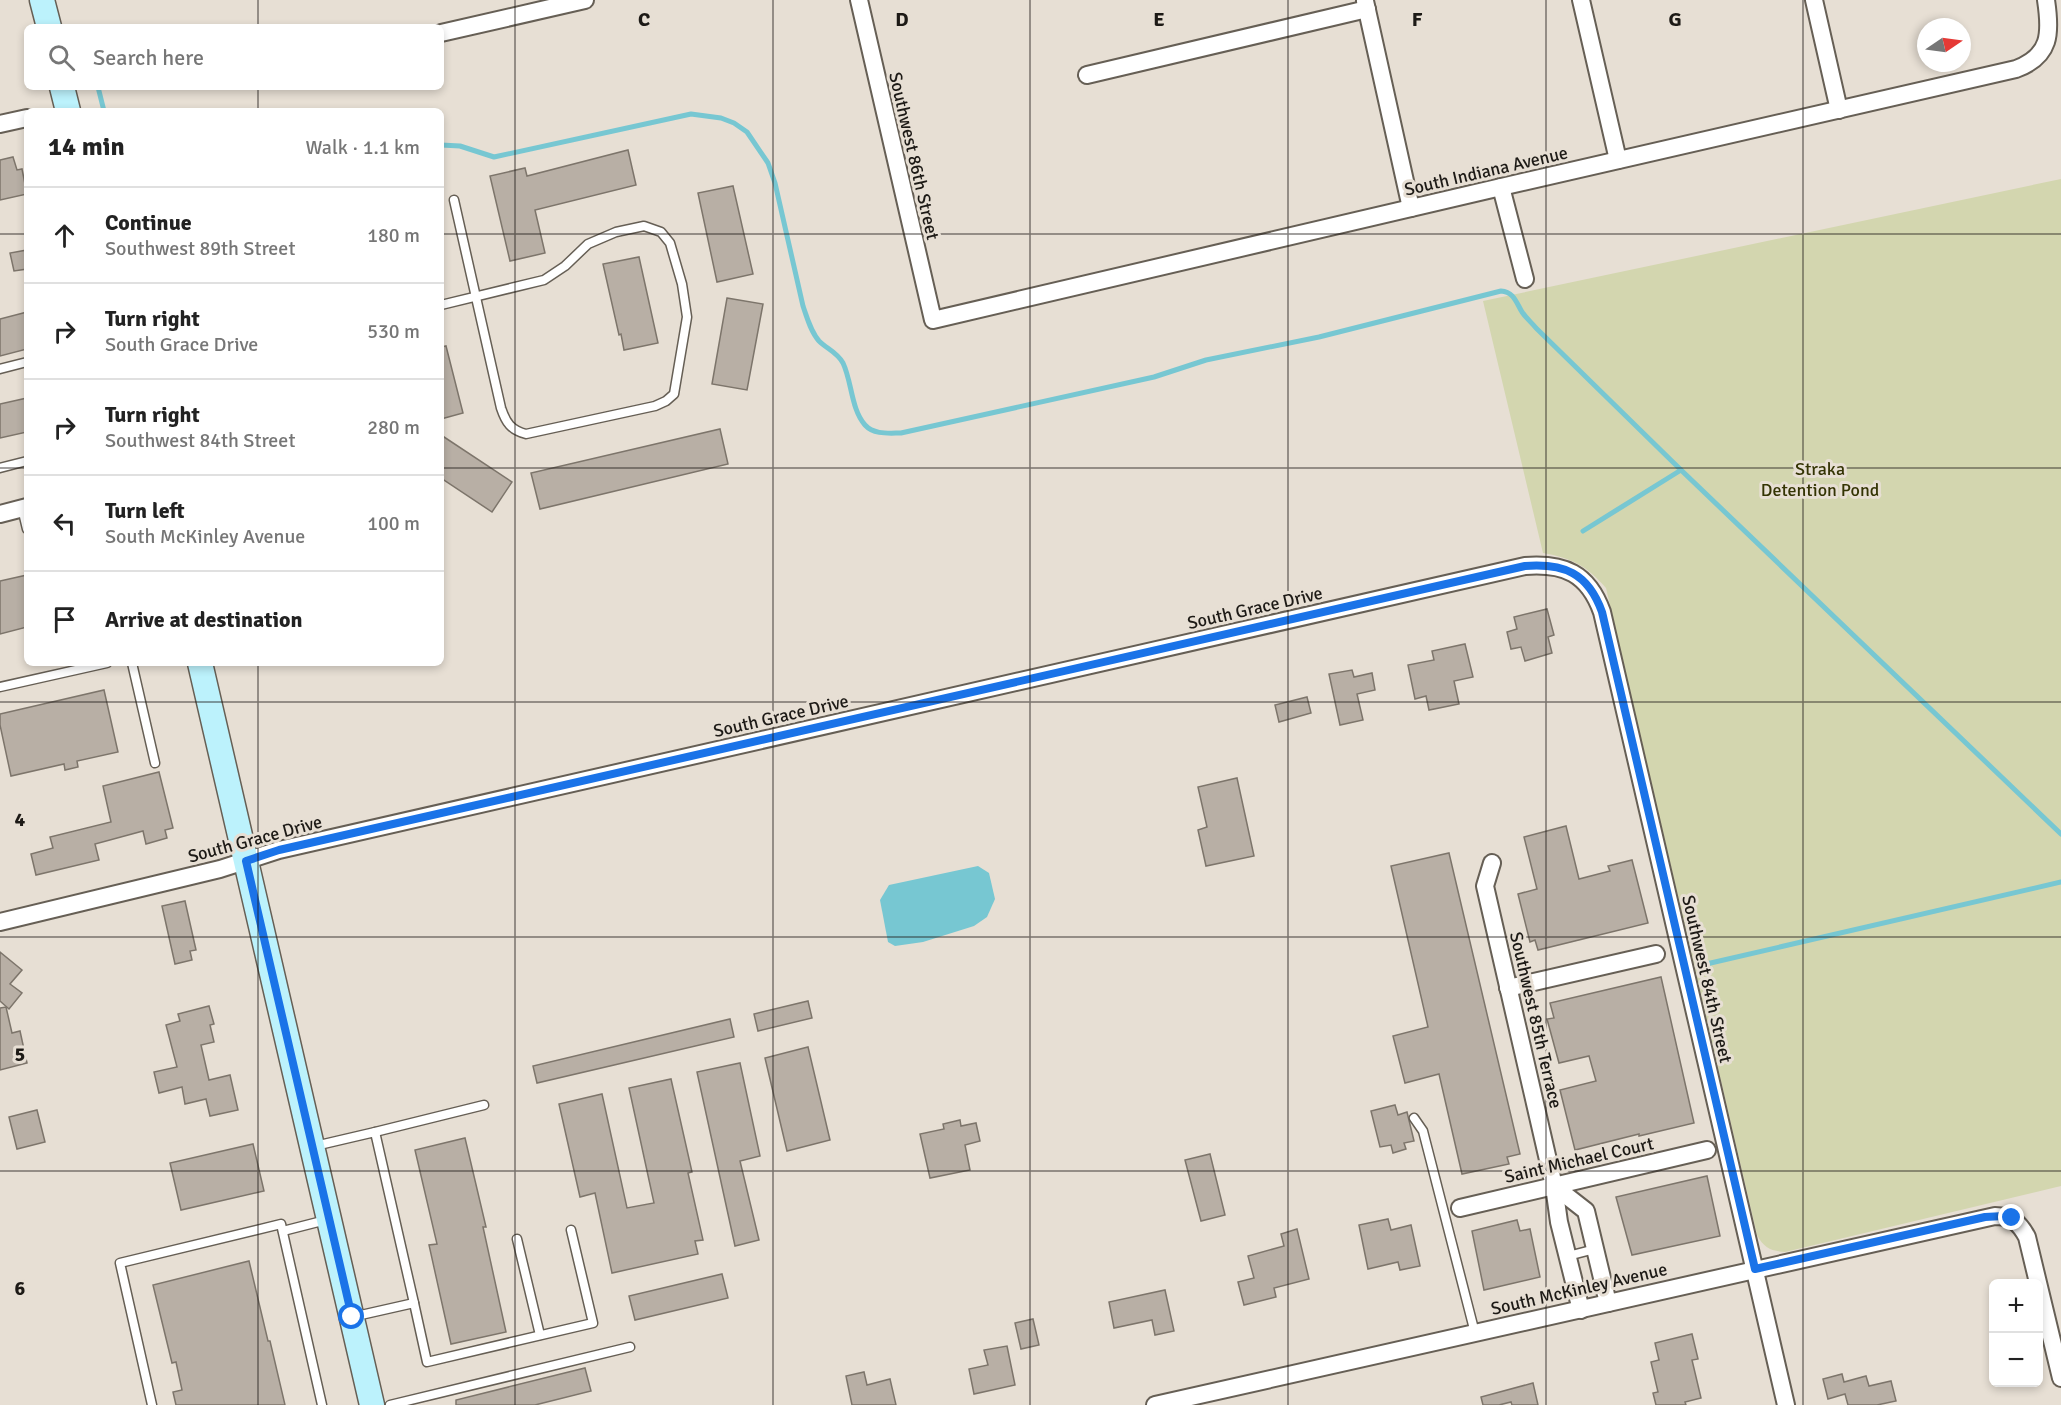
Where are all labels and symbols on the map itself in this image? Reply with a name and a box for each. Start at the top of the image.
text: C [638,7,650,32]
text: D [895,7,909,32]
text: E [1153,7,1165,32]
text: F [1412,7,1423,32]
text: G [1668,7,1682,32]
north arrow [1917,18,1971,72]
street label: Southwest 86th Street [884,70,944,242]
street label: South Indiana Avenue [1402,141,1570,201]
park label: Straka Detention Pond [1761,458,1879,501]
street label: South Grace Drive [1185,582,1325,634]
street label: South Grace Drive [711,690,851,742]
text: 4 [15,807,26,832]
street label: South Grace Drive [186,811,324,867]
street label: Southwest 84th Street [1677,893,1737,1065]
street label: Southwest 85th Terrace [1505,930,1567,1110]
text: 5 [15,1042,25,1067]
street label: Saint Michael Court [1502,1132,1656,1188]
route end [1998,1204,2024,1230]
street label: South McKinley Avenue [1489,1258,1669,1320]
text: 6 [15,1276,26,1301]
route start [338,1303,364,1329]

